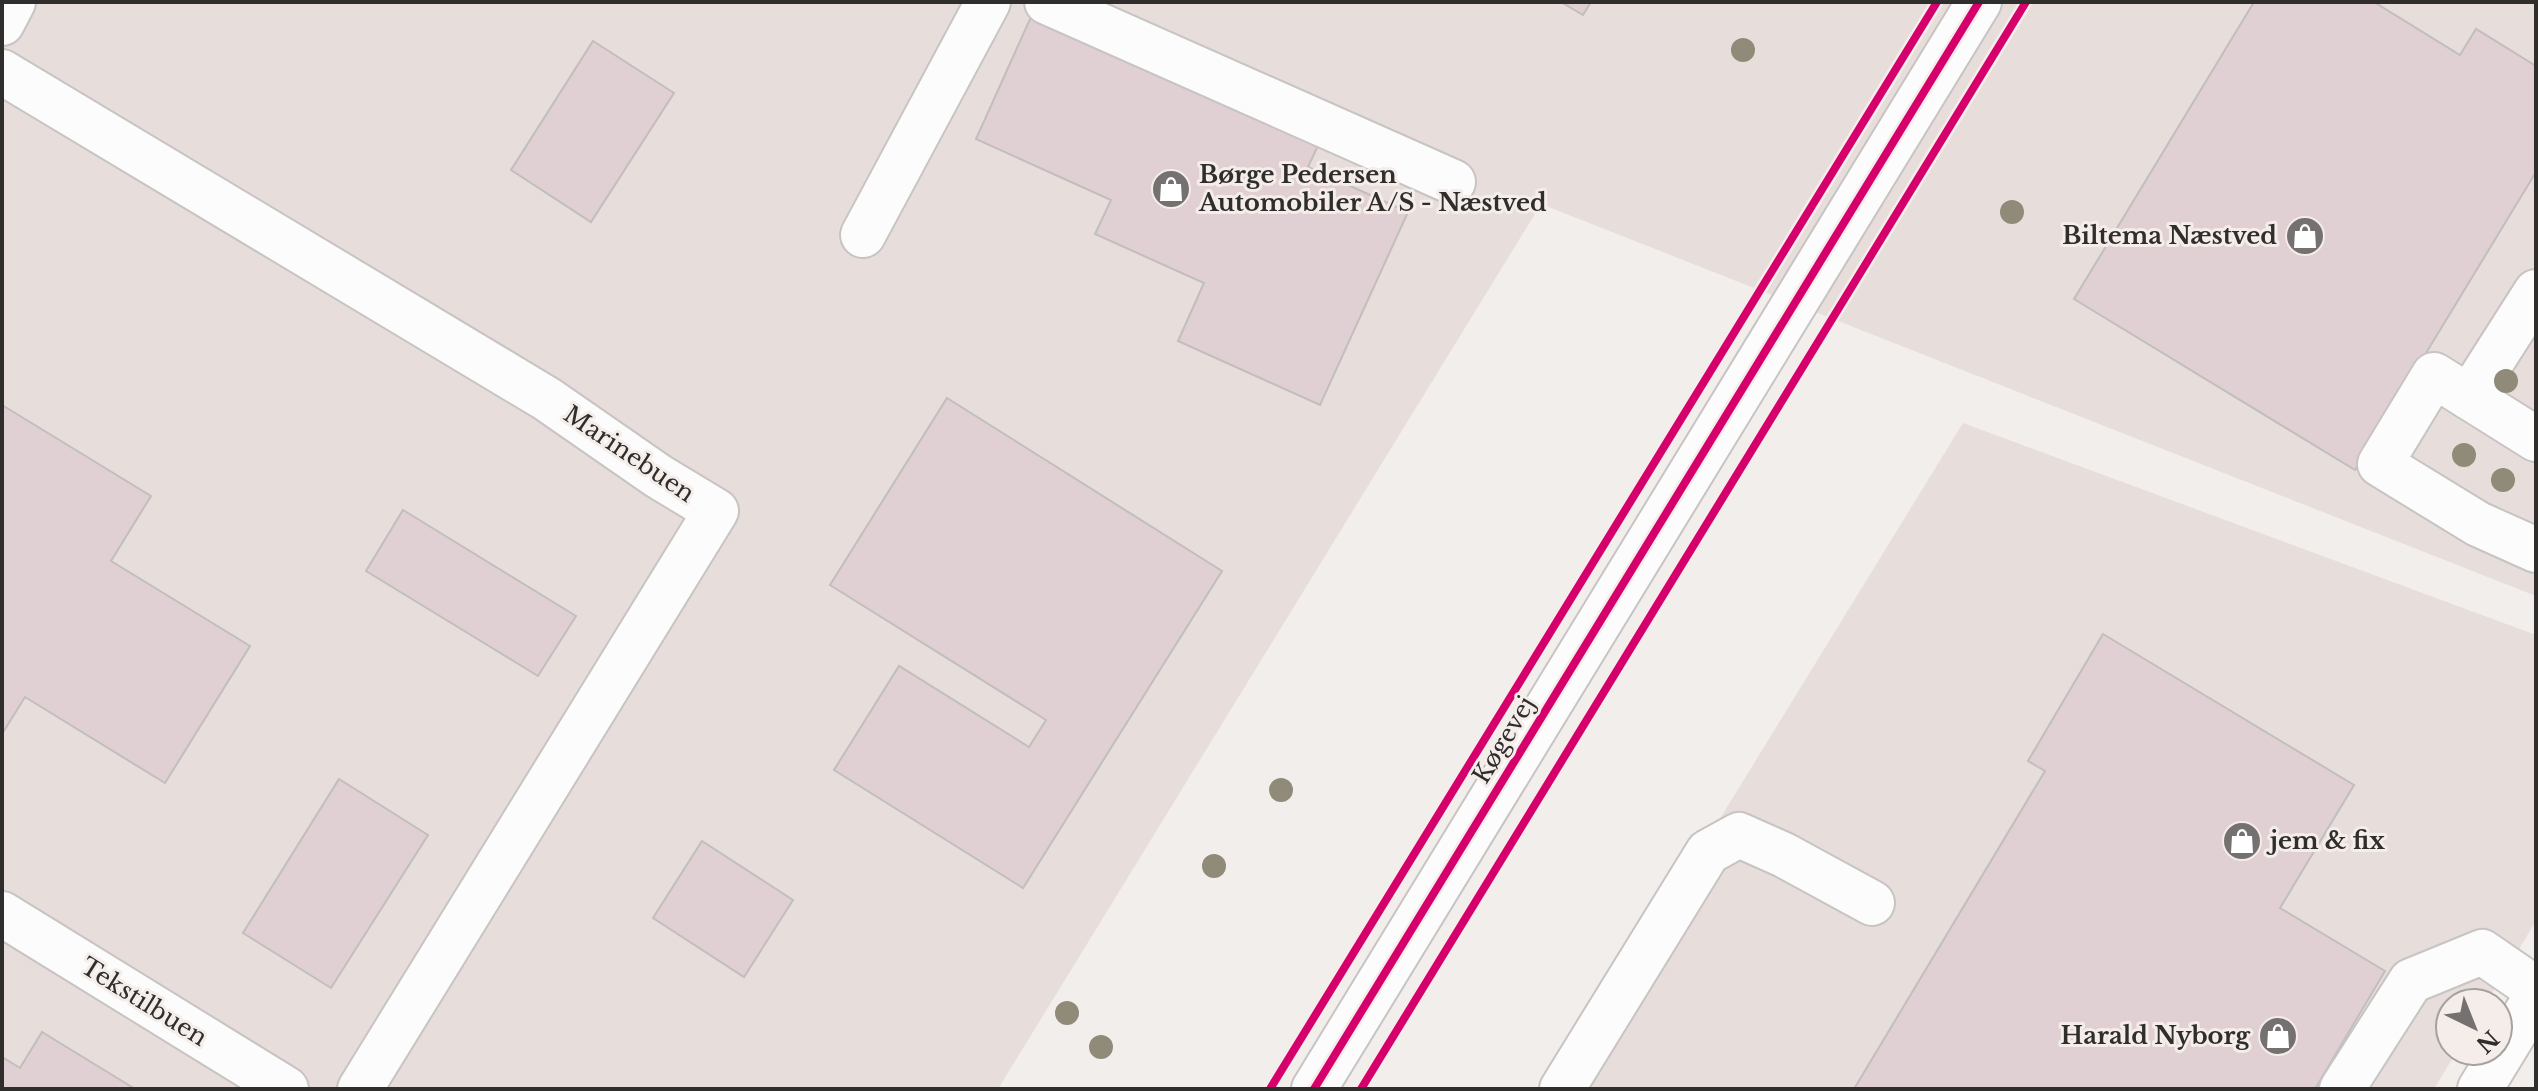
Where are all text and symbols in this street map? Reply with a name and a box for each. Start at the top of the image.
place label: Børge Pedersen Automobiler A/S - Næstved [1198,160,1547,217]
shop icon: Børge Pedersen Automobiler A/S - Næstved [1150,168,1192,210]
shop icon: Biltema Næstved [2284,215,2326,257]
place label: Biltema Næstved [2062,221,2277,250]
street label: Marinebuen [558,399,700,508]
street label: Køgevej [1466,691,1541,789]
shop icon: jem & fix [2221,820,2263,862]
place label: jem & fix [2266,826,2385,855]
street label: Tekstilbuen [76,951,213,1052]
north arrow [2434,987,2514,1067]
shop icon: Harald Nyborg [2257,1015,2299,1057]
place label: Harald Nyborg [2060,1021,2251,1050]
text: N [2470,1024,2504,1058]

